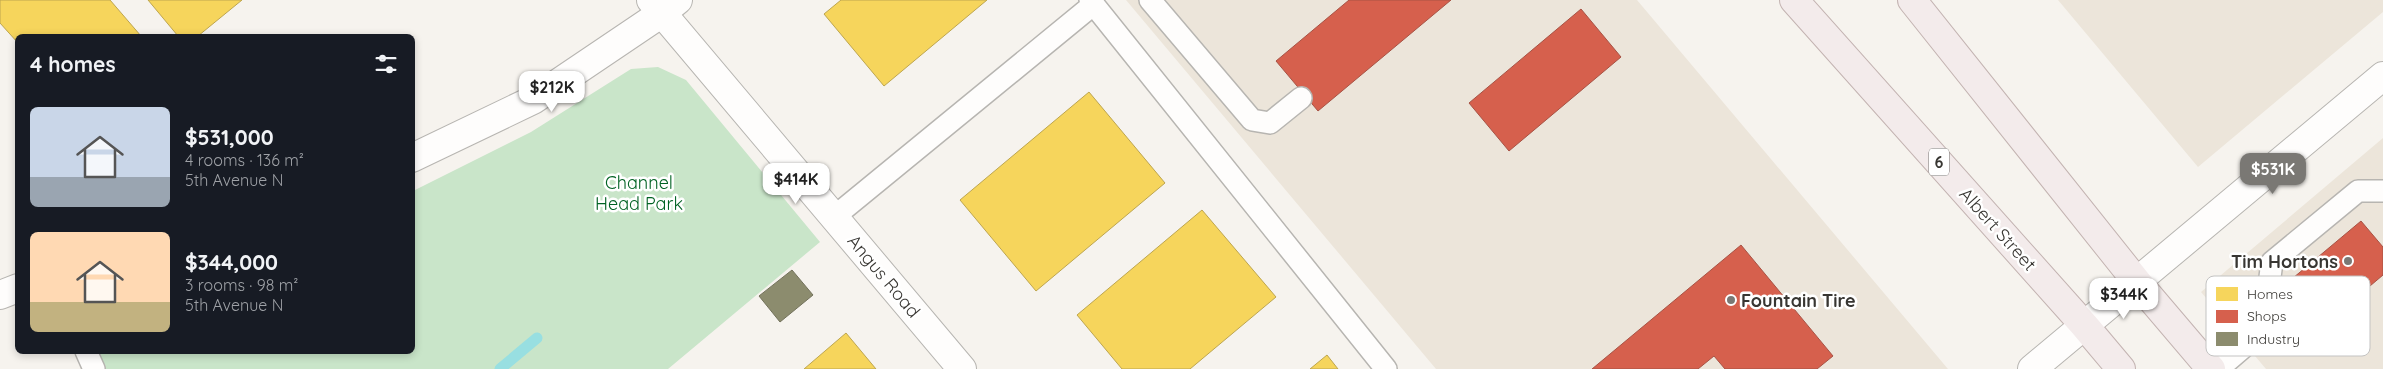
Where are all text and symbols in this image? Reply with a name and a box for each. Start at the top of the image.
icon: filters [372,50,400,78]
text: 4 homes [30,51,116,77]
pin: $212K [517,70,587,113]
text: $212K [530,77,574,97]
text: $531,000 [185,124,274,150]
icon: home [70,127,130,187]
road number: 6 [1929,148,1949,176]
text: 4 rooms · 136 m² [185,150,304,170]
pin: $531K [2238,152,2308,195]
text: $531K [2251,159,2295,179]
pin: $414K [761,162,831,205]
text: $414K [774,169,818,189]
text: 5th Avenue N [185,170,283,190]
park label: Channel Head Park [595,171,683,215]
street label: Albert Street [1955,183,2041,275]
street label: Angus Road [843,230,925,322]
text: $344,000 [185,249,278,275]
place label: Tim Hortons [2231,250,2338,273]
icon: home [70,252,130,312]
marker: Tim Hortons [2342,255,2354,267]
text: 3 rooms · 98 m² [185,275,298,295]
legend [2206,276,2370,356]
pin: $344K [2089,278,2159,320]
text: $344K [2100,284,2148,304]
text: Homes [2247,285,2293,303]
place label: Fountain Tire [1741,289,1856,312]
marker: Fountain Tire [1725,294,1737,306]
text: 5th Avenue N [185,295,283,315]
text: Shops [2247,307,2286,325]
text: Industry [2247,330,2300,348]

